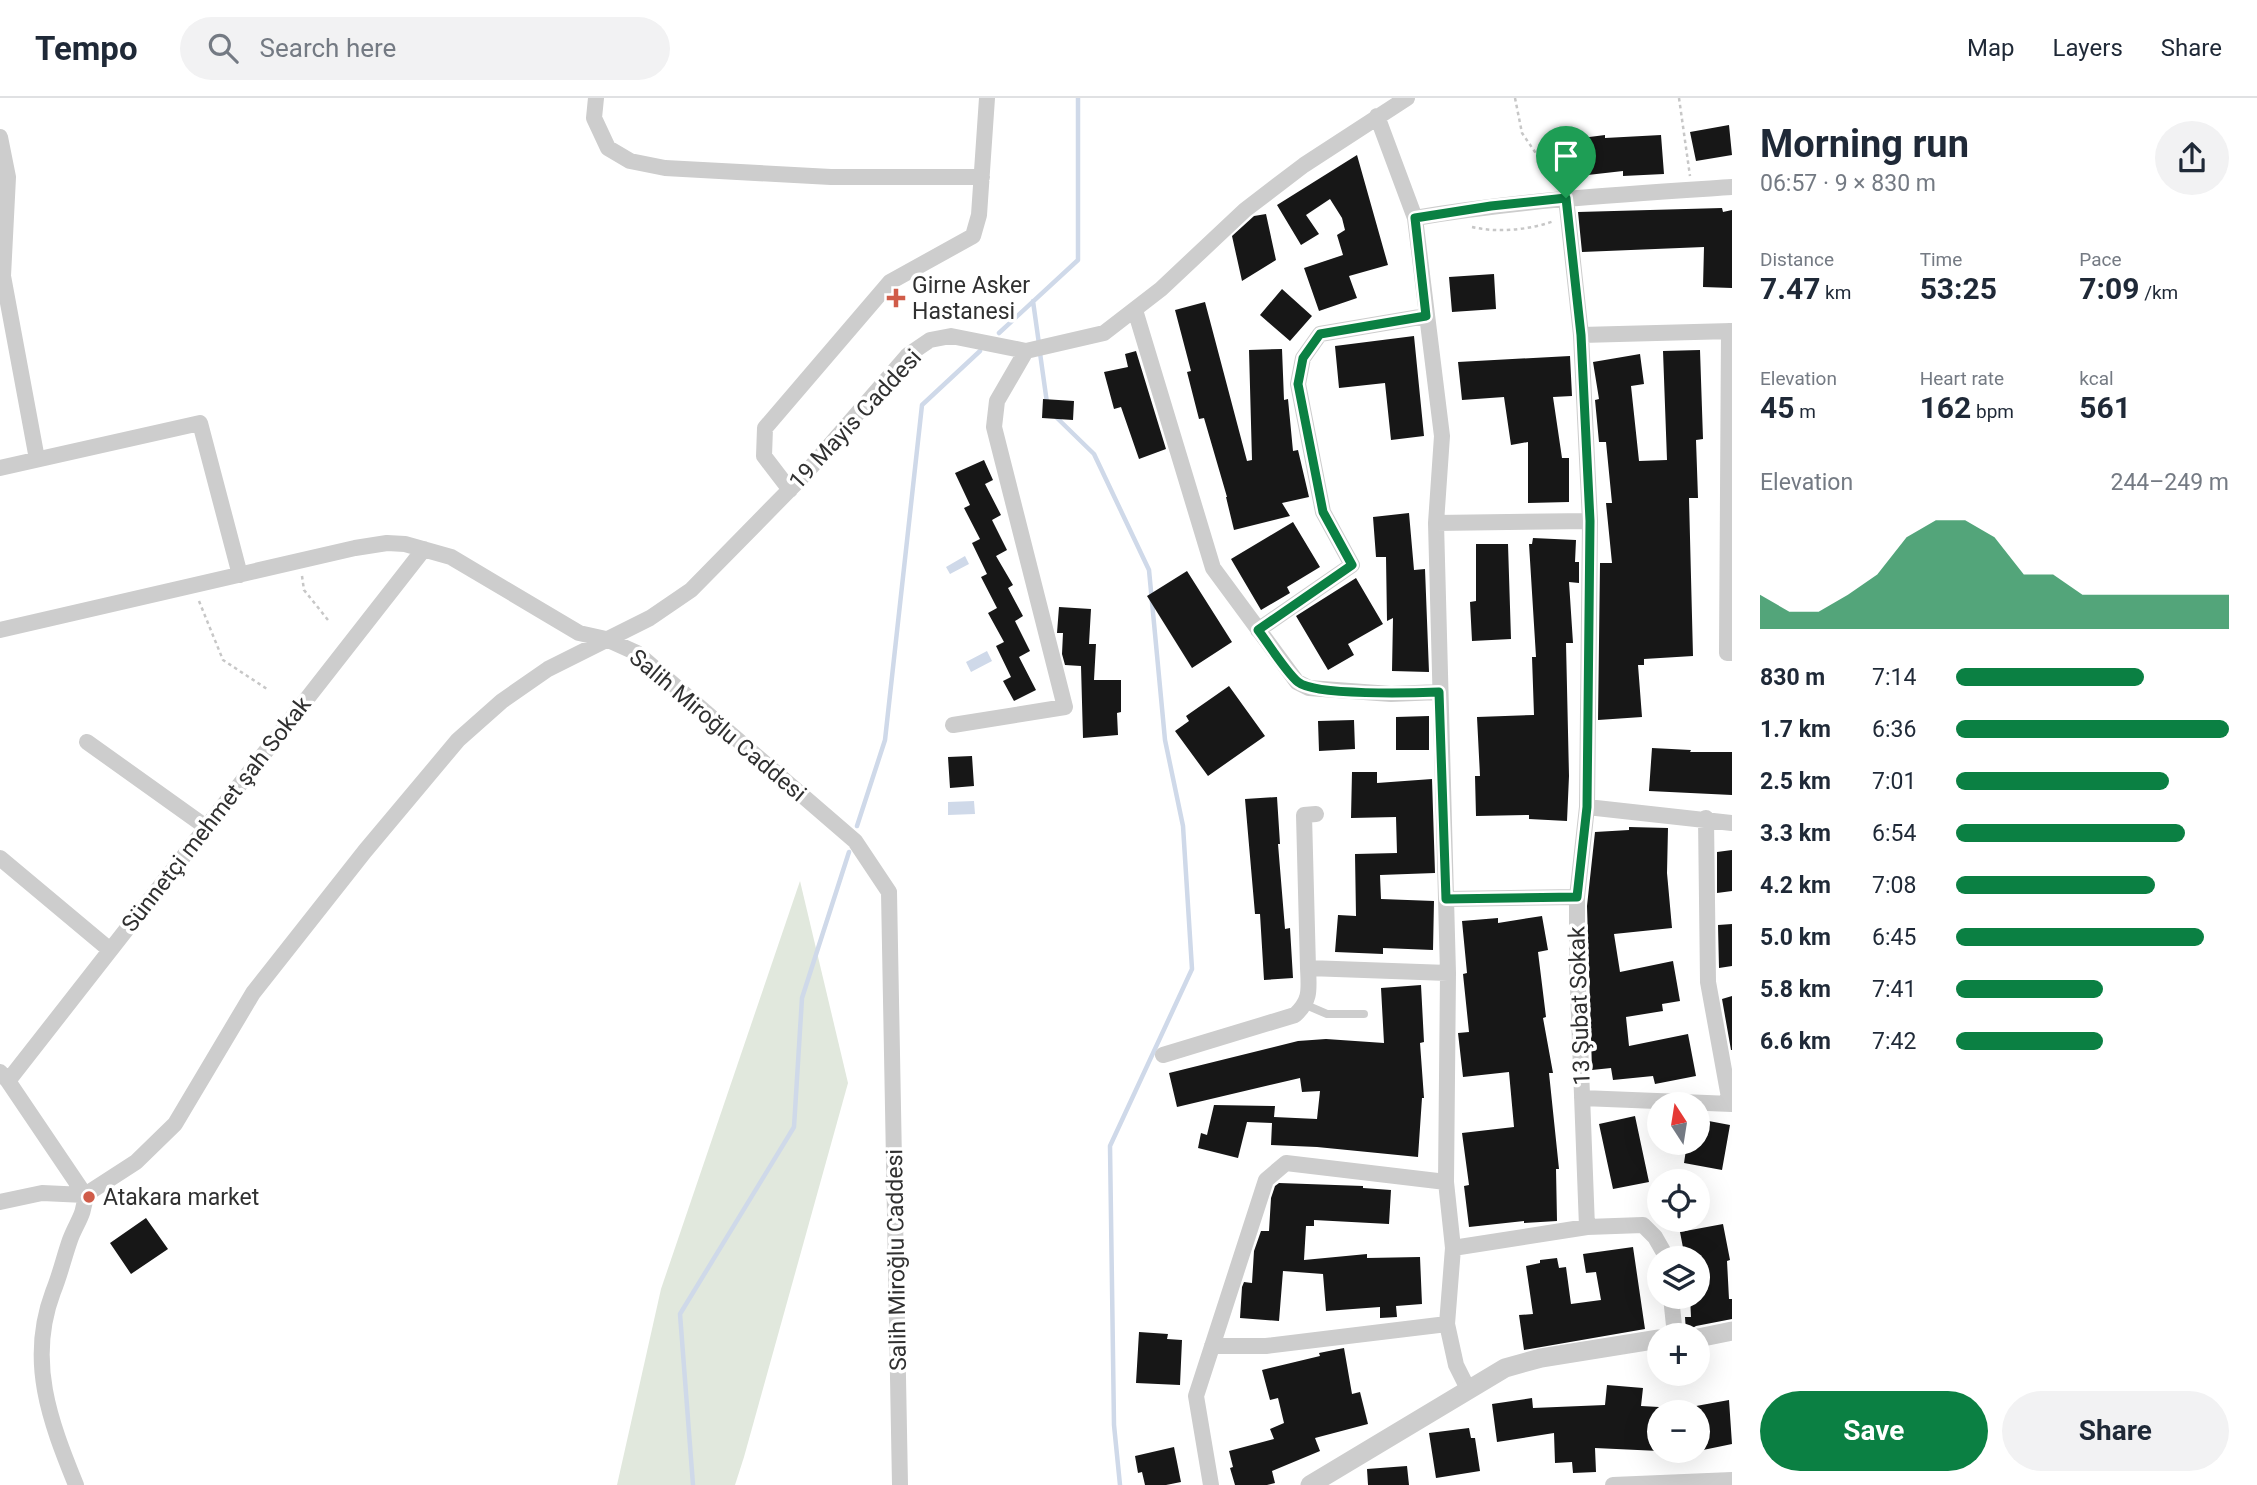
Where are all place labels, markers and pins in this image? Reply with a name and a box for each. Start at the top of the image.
pin [1536,126,1596,198]
place label: Girne Asker Hastanesi [912,272,1030,325]
marker: Girne Asker Hastanesi [886,288,906,308]
place label: Atakara market [103,1184,259,1211]
marker: Atakara market [81,1189,97,1205]

